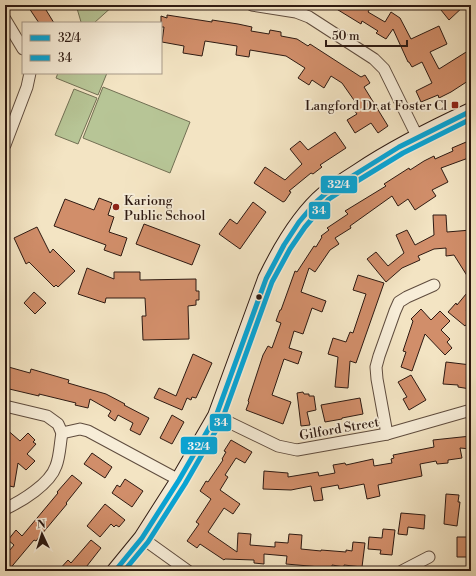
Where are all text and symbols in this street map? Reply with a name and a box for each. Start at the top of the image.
legend [22,22,162,74]
scale bar [326,22,407,48]
text: 50 m [332,29,360,44]
text: 32/4 [58,31,81,46]
text: 34 [58,51,72,66]
place label: Langford Dr at Foster Cl [305,98,447,114]
marker: Langford Dr at Foster Cl [450,100,460,110]
line badge: 32/4 [320,175,358,194]
text: 32/4 [328,178,350,192]
place label: Kariong Public School [124,193,205,224]
line badge: 34 [308,201,331,220]
marker: Kariong Public School [111,202,121,212]
text: 34 [312,204,326,218]
unlabelled marker [254,292,264,302]
line badge: 34 [209,413,232,432]
street label: Gilford Street [298,414,381,444]
text: 34 [214,416,228,430]
line badge: 32/4 [180,436,218,455]
text: 32/4 [188,440,210,454]
north arrow [22,514,62,554]
text: N [37,518,46,532]

